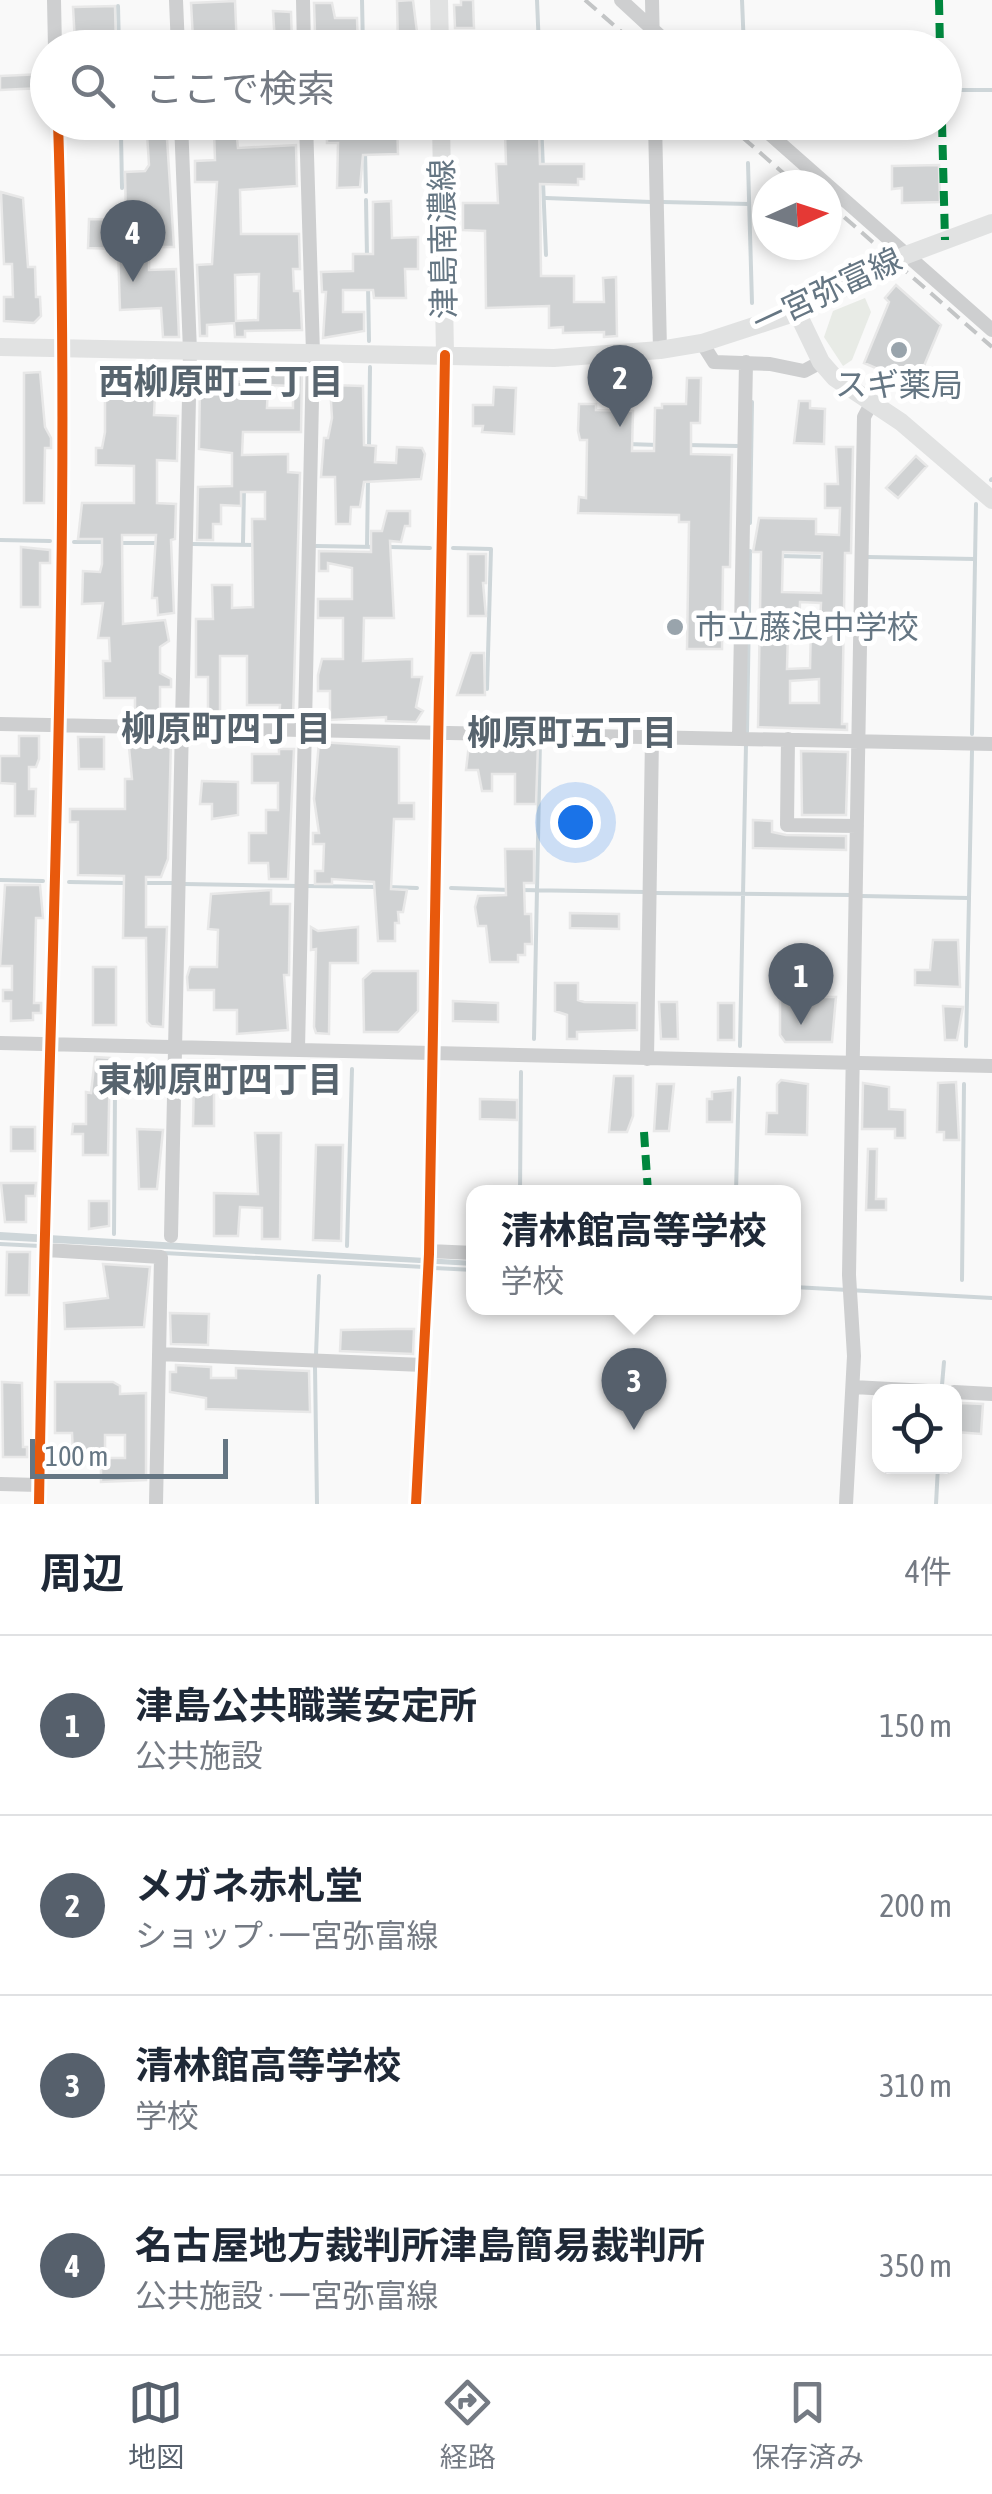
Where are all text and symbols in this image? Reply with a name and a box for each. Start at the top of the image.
search box [30,30,962,140]
icon: search [65,58,120,113]
text: ここで検索 [145,67,335,110]
street label: 津島南濃線 [423,159,462,319]
north arrow [752,170,842,260]
pin: 4 [100,200,166,282]
street label: 一宮弥富線 [746,240,907,341]
marker: スギ薬局 [888,339,910,361]
pin: 2 [588,344,652,427]
district label: 西柳原町三丁目 [98,361,344,401]
place label: スギ薬局 [835,366,963,403]
place label: 市立藤浪中学校 [695,608,919,645]
marker: 市立藤浪中学校 [664,616,686,638]
district label: 柳原町四丁目 [121,708,331,748]
district label: 柳原町五丁目 [467,712,677,752]
your location [550,797,601,848]
pin: 1 [768,942,834,1025]
district label: 東柳原町四丁目 [97,1059,343,1099]
popup [466,1185,801,1315]
text: 清林館高等学校 [500,1209,767,1252]
text: 学校 [500,1262,565,1299]
pin: 3 [602,1348,666,1430]
map controls [872,1384,962,1474]
button: locate [872,1384,962,1474]
scale bar [30,1434,228,1478]
text: 100 m [45,1440,108,1472]
text: 周辺 [40,1549,124,1597]
text: 4件 [905,1553,952,1590]
text: 津島公共職業安定所 [135,1684,477,1727]
text: 1 [65,1707,80,1744]
text: 150 m [879,1707,952,1744]
text: 公共施設 [135,1737,263,1774]
text: メガネ赤札堂 [135,1864,363,1907]
text: 2 [65,1887,80,1924]
text: 200 m [879,1887,952,1924]
text: ショップ · 一宮弥富線 [135,1917,439,1954]
text: 清林館高等学校 [135,2044,401,2087]
text: 3 [65,2067,80,2104]
text: 310 m [879,2067,952,2104]
text: 学校 [135,2097,199,2134]
text: 名古屋地方裁判所津島簡易裁判所 [135,2224,705,2267]
text: 4 [65,2247,80,2284]
text: 350 m [879,2247,952,2284]
text: 公共施設 · 一宮弥富線 [135,2277,439,2314]
tab: 地図 [128,2375,184,2475]
tab: 経路 [440,2375,496,2475]
tab: 保存済み [752,2375,864,2475]

